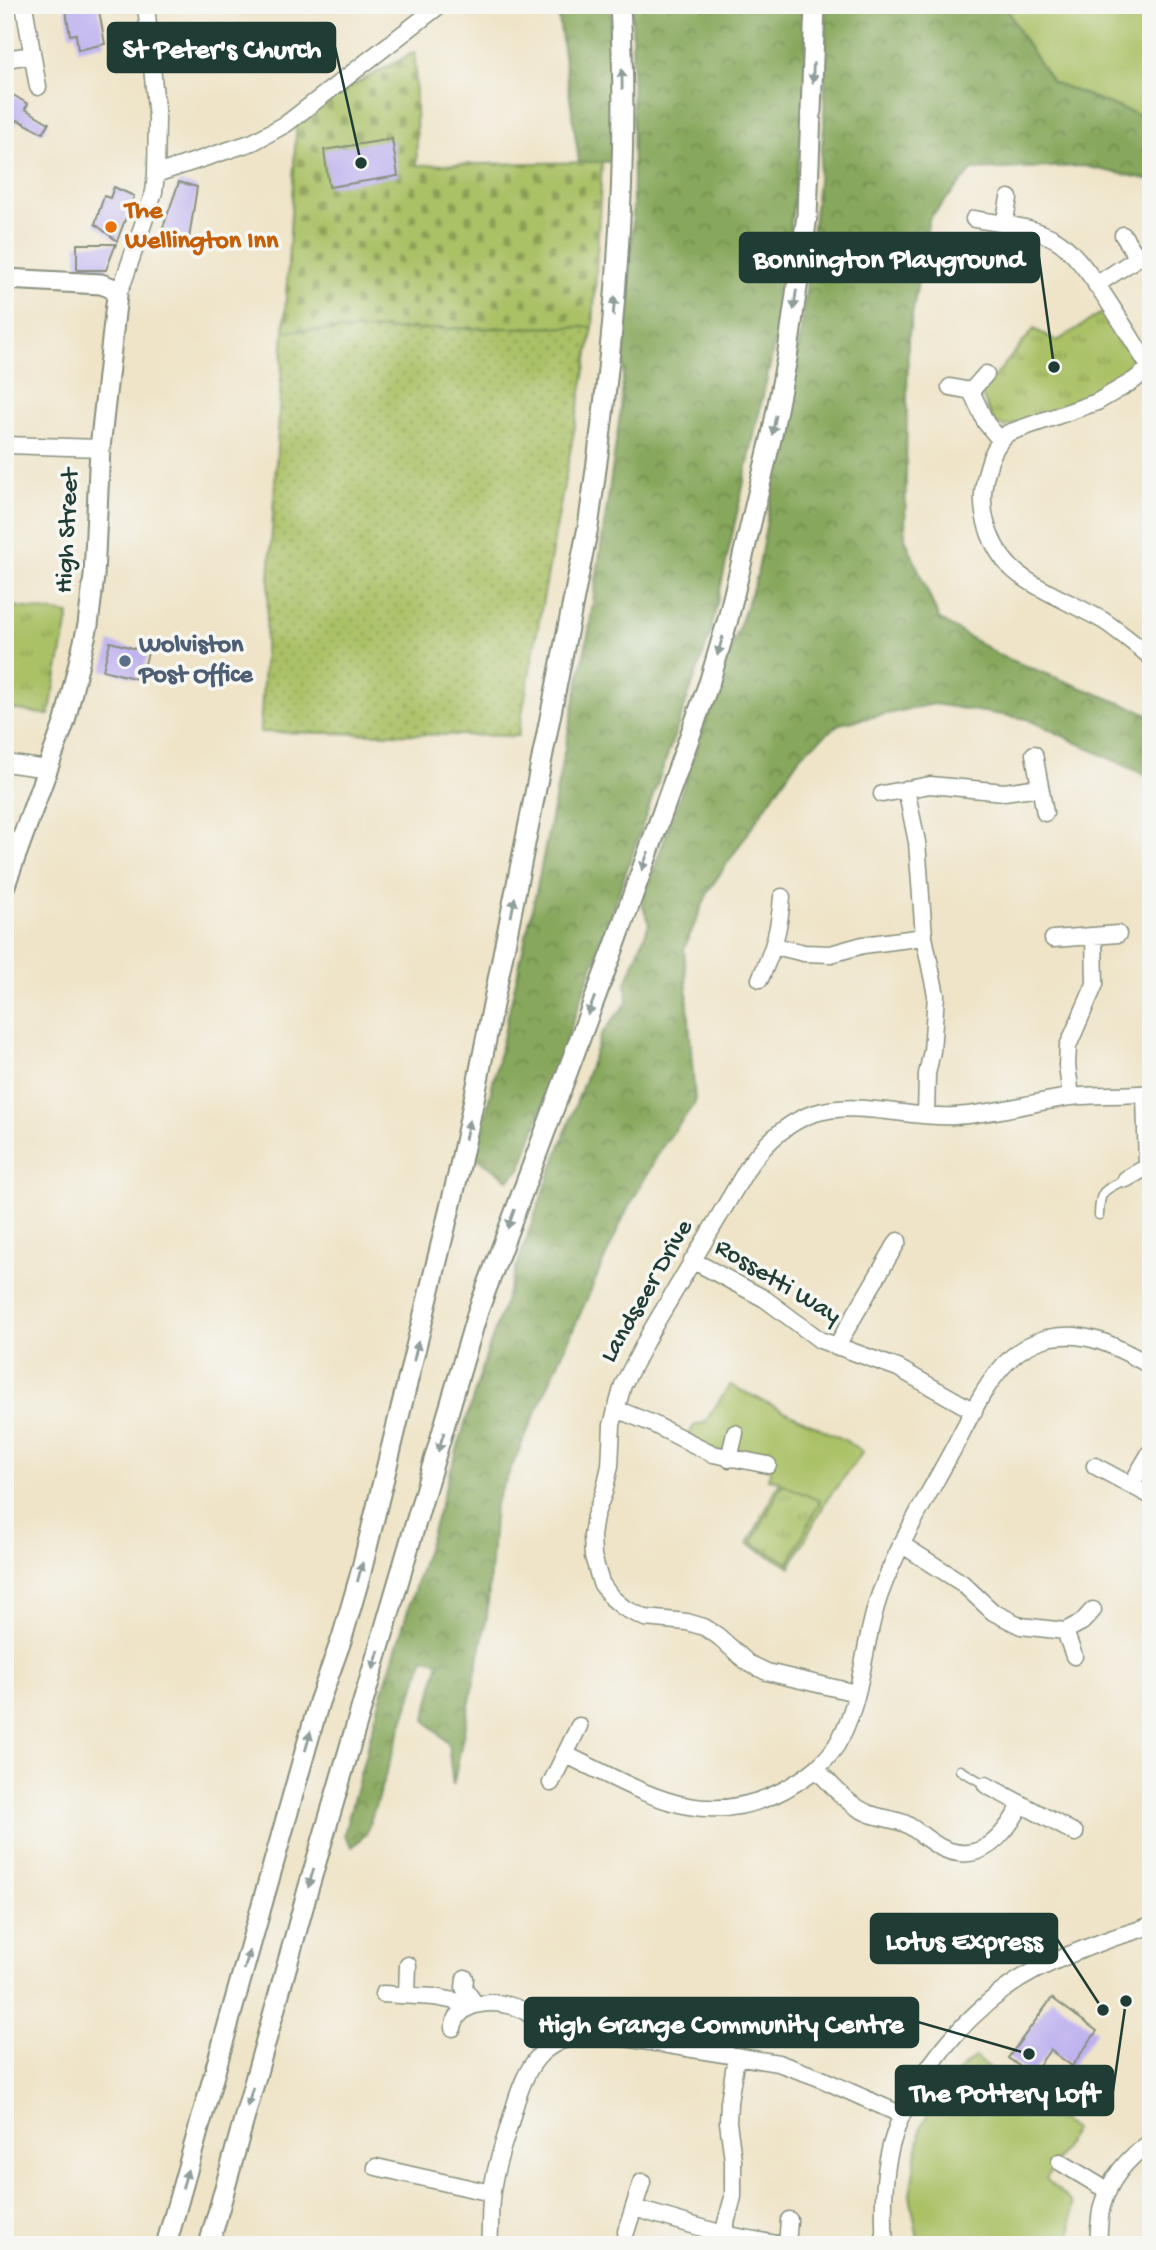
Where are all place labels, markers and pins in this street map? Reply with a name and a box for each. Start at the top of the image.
callout: St Peter's Church [108,23,335,72]
place label: The Wellington Inn [123,197,279,258]
marker: The Wellington Inn [103,219,119,235]
callout: Bonnington Playground [740,233,1039,282]
place label: Wolviston Post Office [137,631,254,692]
marker: Wolviston Post Office [117,653,133,669]
callout: Lotus Express [871,1914,1057,1963]
callout: High Grange Community Centre [525,1998,918,2047]
callout: The Pottery Loft [896,2066,1113,2115]

